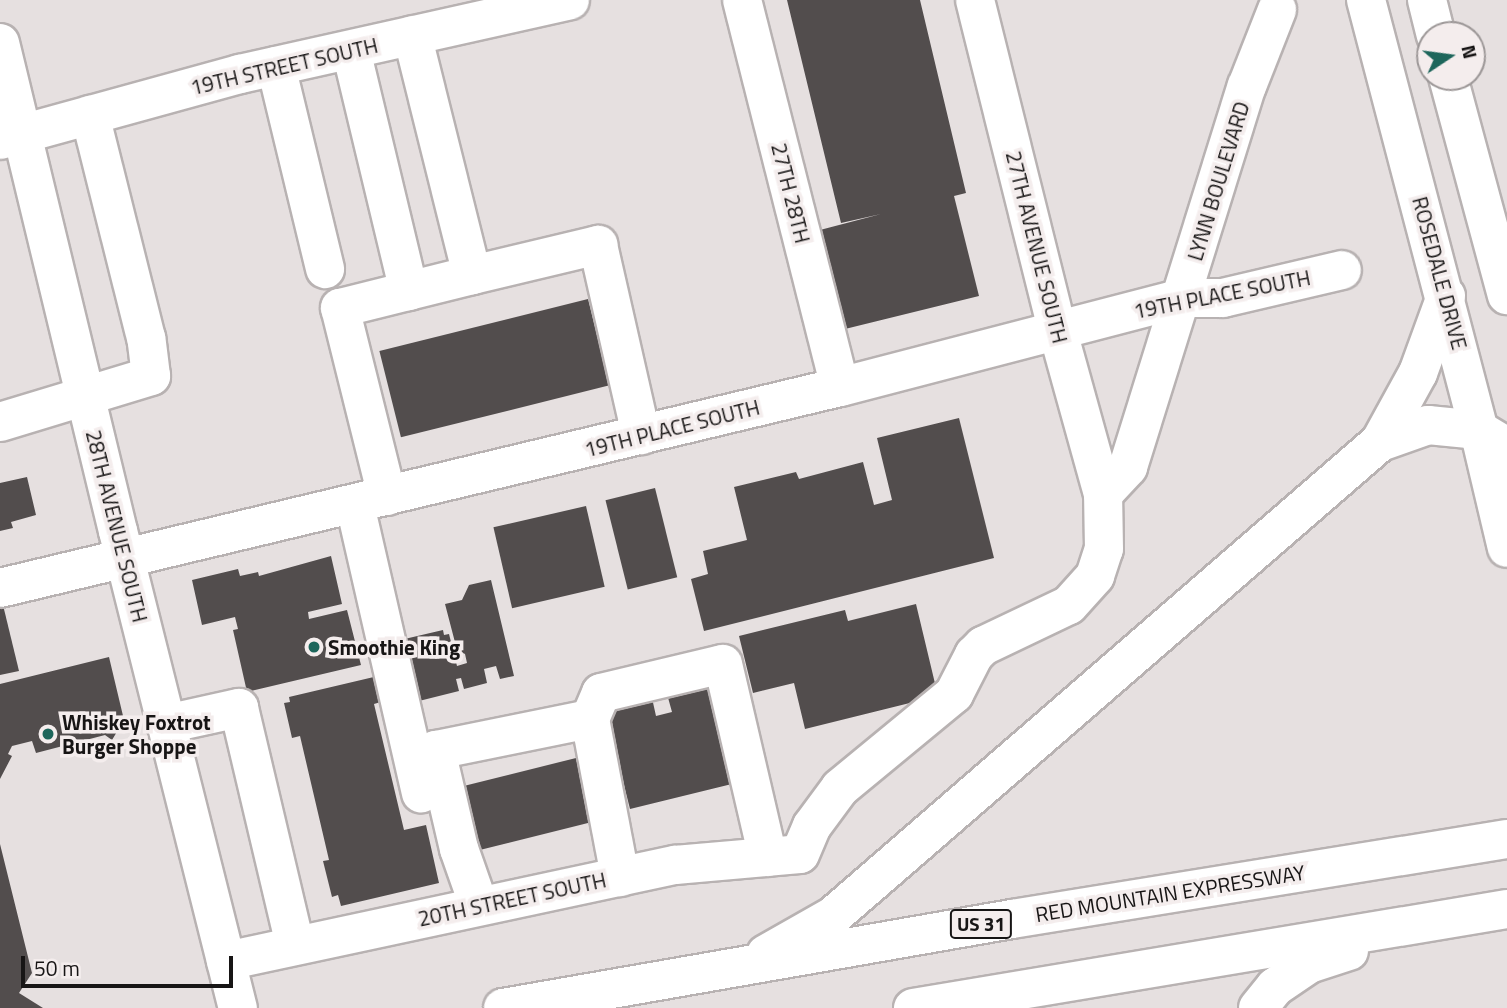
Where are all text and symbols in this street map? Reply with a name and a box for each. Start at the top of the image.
north arrow [1416,21,1486,91]
street label: 19TH STREET SOUTH [188,32,380,100]
text: N [1454,42,1486,61]
street label: LYNN BOULEVARD [1182,98,1254,264]
street label: 27TH 28TH [766,140,816,246]
street label: 27TH AVENUE SOUTH [1001,148,1073,346]
street label: ROSEDALE DRIVE [1407,194,1473,352]
street label: 19TH PLACE SOUTH [1131,264,1313,324]
street label: 19TH PLACE SOUTH [582,394,762,462]
street label: 28TH AVENUE SOUTH [81,427,153,625]
place label: Smoothie King [328,634,460,660]
marker: Smoothie King [306,639,322,655]
place label: Whiskey Foxtrot Burger Shoppe [62,709,211,759]
marker: Whiskey Foxtrot Burger Shoppe [40,726,56,742]
street label: RED MOUNTAIN EXPRESSWAY [1033,859,1307,927]
street label: 20TH STREET SOUTH [416,867,608,931]
road number: US 31 [950,908,1012,940]
scale bar [24,942,236,986]
text: 50 m [34,952,80,984]

